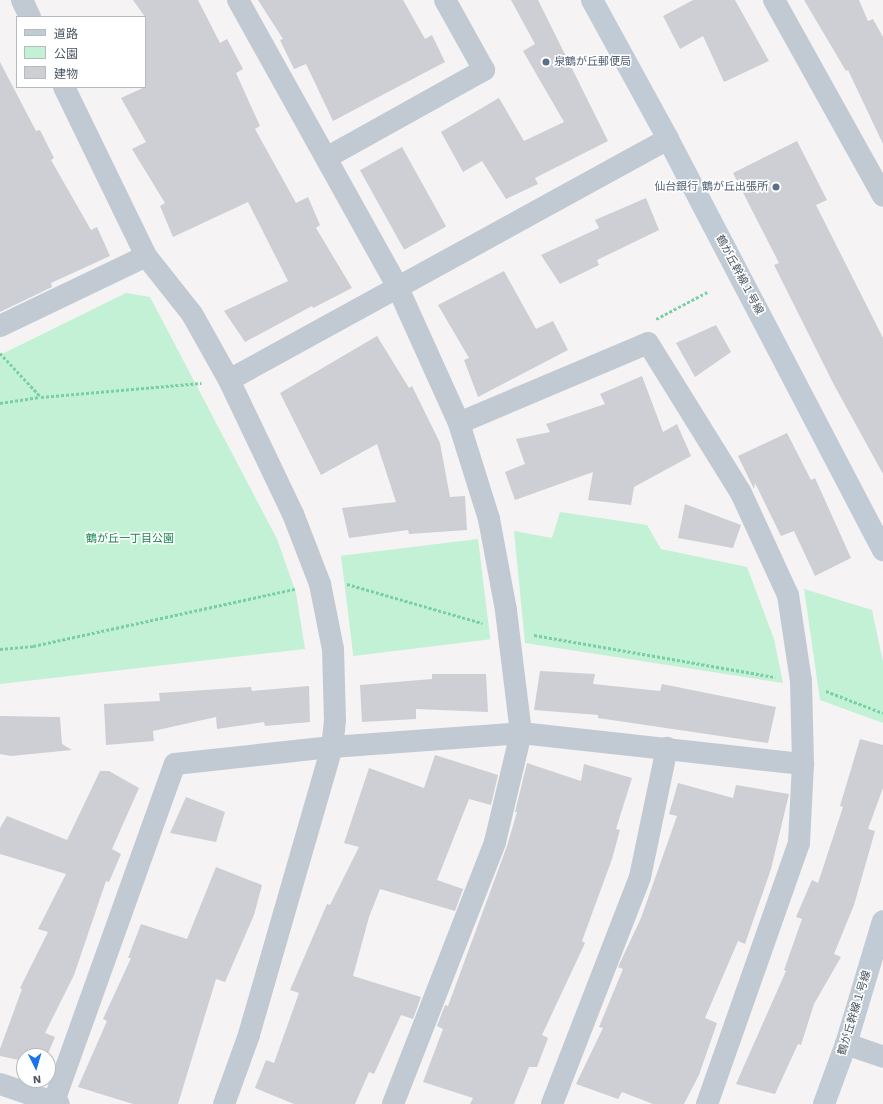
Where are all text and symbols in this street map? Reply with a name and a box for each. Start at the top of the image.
legend [16,16,146,88]
text: 道路 [54,27,78,41]
text: 公園 [54,47,78,61]
place label: 泉鶴が丘郵便局 [554,55,631,69]
marker: 泉鶴が丘郵便局 [541,57,551,67]
text: 建物 [54,67,78,81]
place label: 仙台銀行 鶴が丘出張所 [654,180,768,194]
marker: 仙台銀行 鶴が丘出張所 [771,182,781,192]
street label: 鶴が丘幹線１号線 [713,233,765,317]
park label: 鶴が丘一丁目公園 [86,532,174,546]
street label: 鶴が丘幹線１号線 [836,969,874,1057]
north arrow [16,1048,56,1088]
text: N [32,1073,42,1086]

